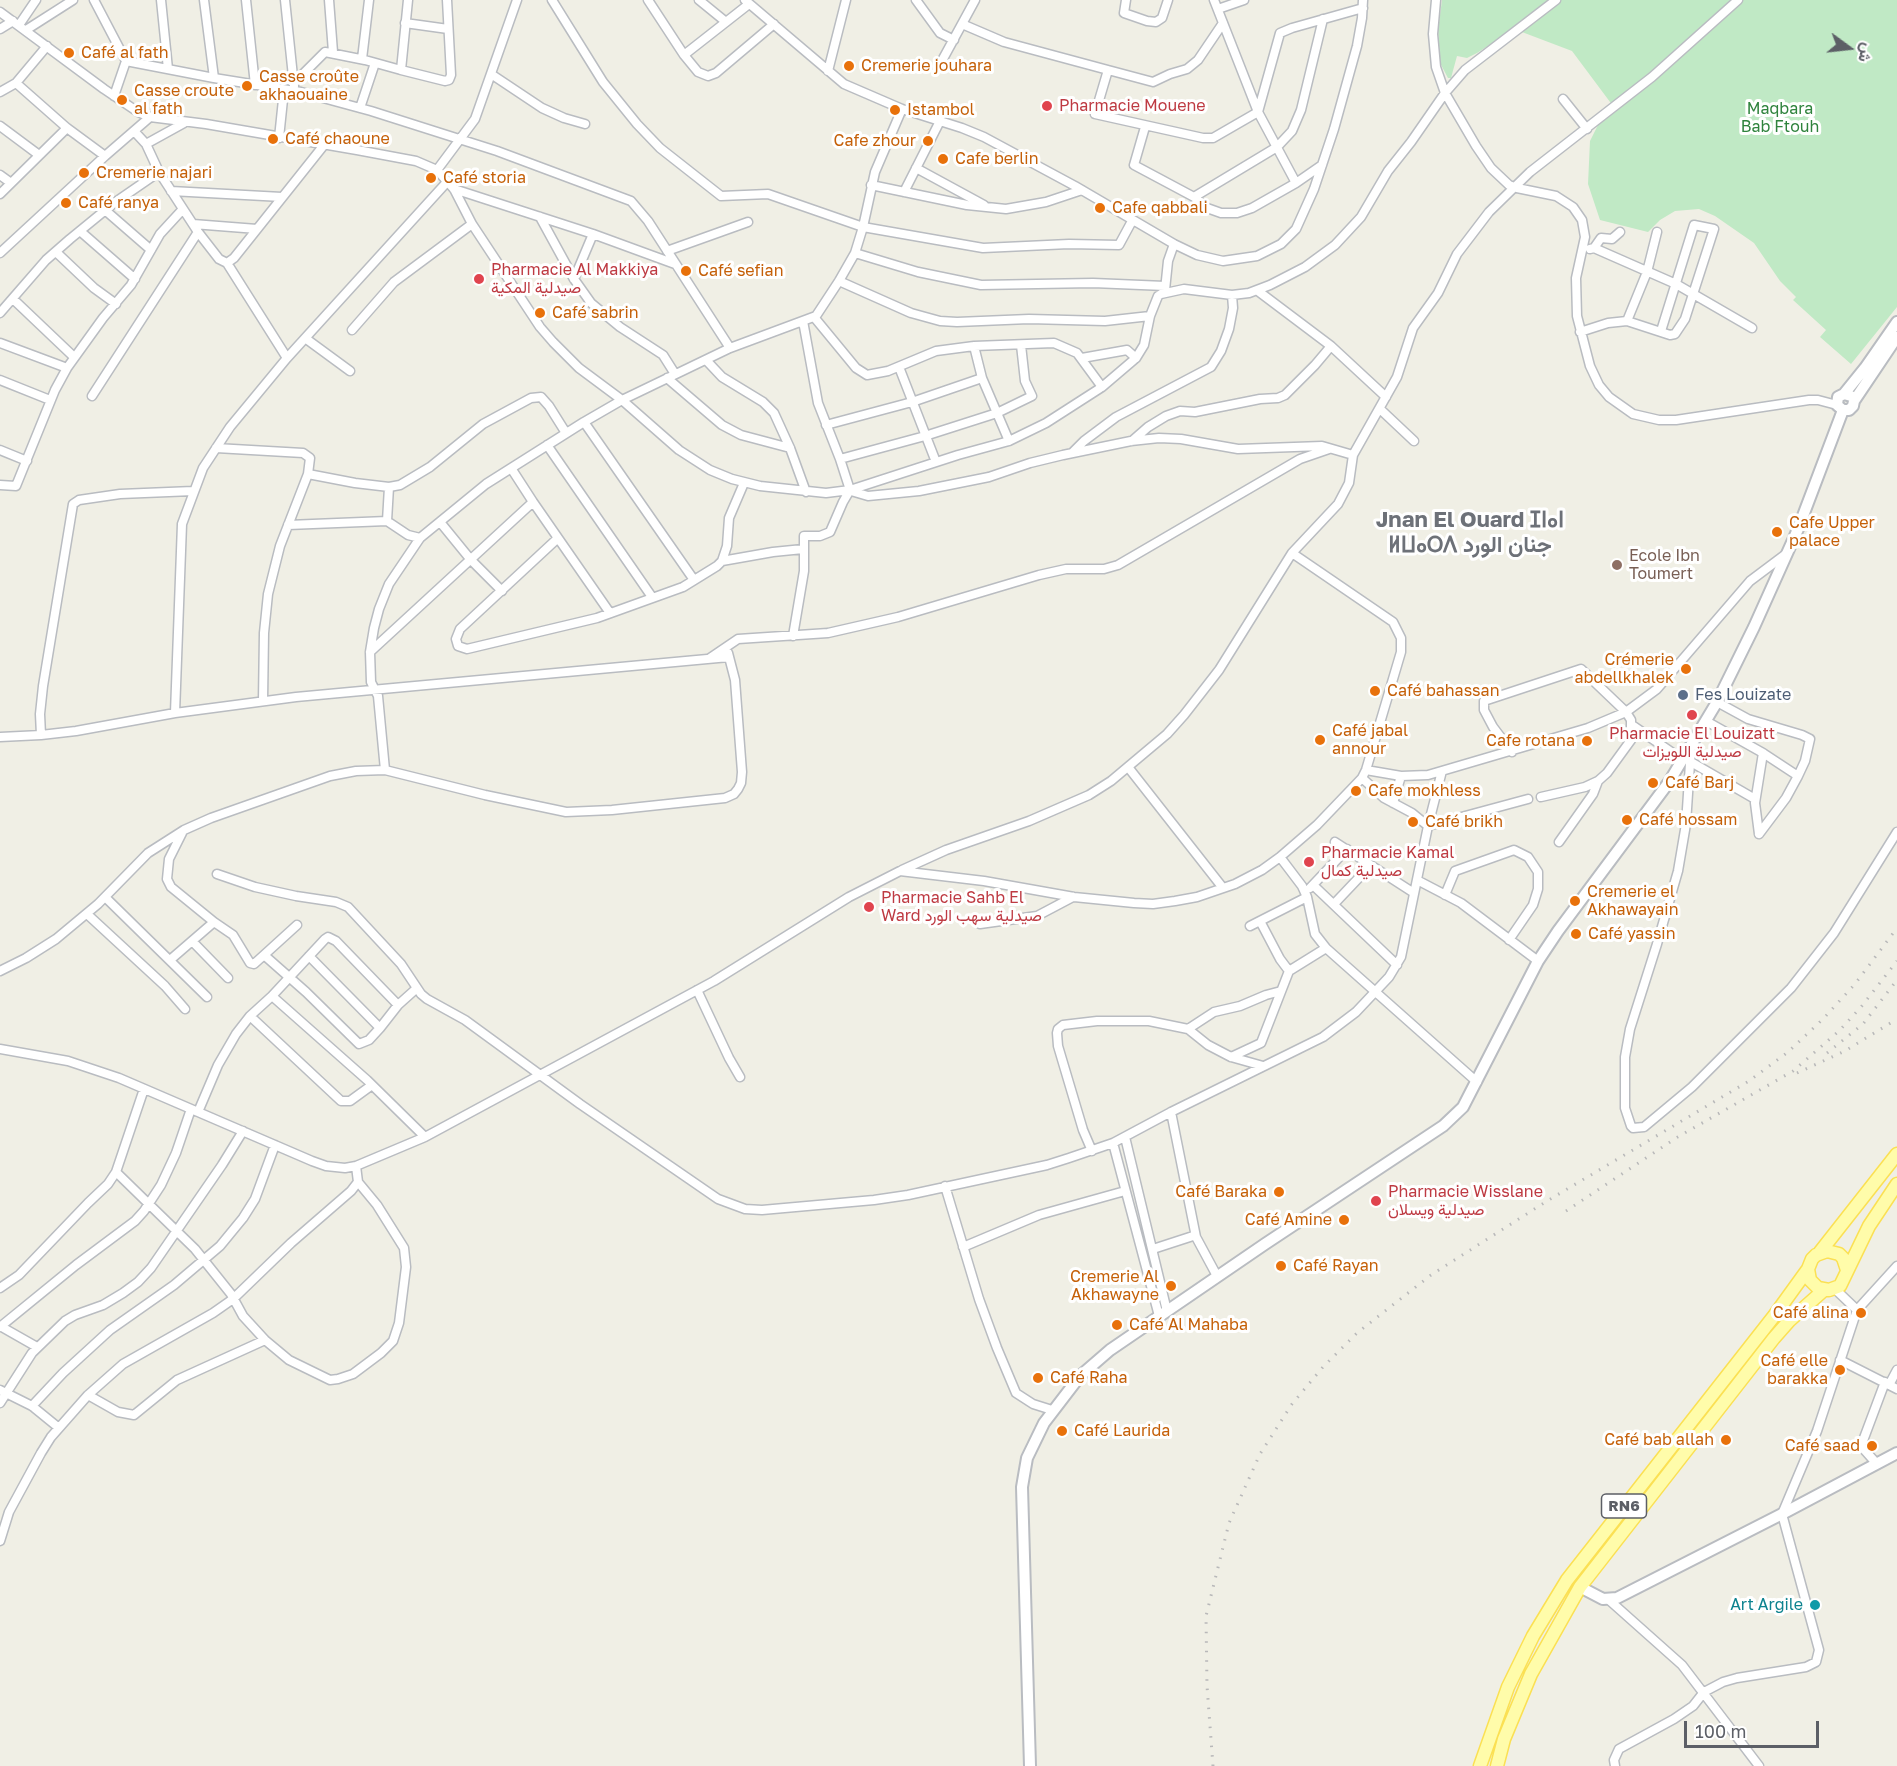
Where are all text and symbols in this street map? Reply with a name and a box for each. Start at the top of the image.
north arrow [1819,18,1879,78]
text: ش [1854,41,1879,65]
place label: Café al fath [81,43,169,63]
marker: Café al fath [62,46,76,60]
place label: Cremerie jouhara [861,56,992,76]
marker: Cremerie jouhara [842,59,856,73]
place label: Casse croûte akhaouaine [259,67,359,105]
marker: Casse croûte akhaouaine [240,79,254,93]
place label: Casse croute al fath [134,81,234,119]
marker: Casse croute al fath [115,93,129,107]
place label: Pharmacie Mouene [1059,96,1206,116]
marker: Pharmacie Mouene [1040,99,1054,113]
park label: Maqbara Bab Ftouh [1741,99,1819,137]
place label: Istambol [907,100,975,120]
marker: Istambol [888,103,902,117]
place label: Café chaoune [285,129,390,149]
place label: Cafe zhour [834,131,916,151]
marker: Café chaoune [266,132,280,146]
marker: Cafe zhour [921,134,935,148]
place label: Cafe berlin [955,149,1038,169]
marker: Cafe berlin [936,152,950,166]
place label: Cremerie najari [96,163,212,183]
marker: Cremerie najari [77,166,91,180]
place label: Café storia [443,168,526,188]
marker: Café storia [424,171,438,185]
place label: Café ranya [78,193,159,213]
marker: Café ranya [59,196,73,210]
place label: Cafe qabbali [1112,198,1208,218]
marker: Cafe qabbali [1093,201,1107,215]
place label: Pharmacie Al Makkiya صيدلية المكية [491,260,658,298]
place label: Café sefian [698,261,783,281]
marker: Café sefian [679,264,693,278]
marker: Pharmacie Al Makkiya صيدلية المكية [472,272,486,286]
place label: Café sabrin [552,303,639,323]
marker: Café sabrin [533,306,547,320]
district label: Jnan El Ouard ⵊⵏⴰⵏ ⵍⵡⴰⵔⴷ جنان الورد [1376,507,1564,558]
place label: Cafe Upper palace [1789,513,1875,551]
marker: Cafe Upper palace [1770,525,1784,539]
place label: Ecole Ibn Toumert [1629,546,1700,584]
marker: Ecole Ibn Toumert [1610,558,1624,572]
place label: Crémerie abdellkhalek [1575,650,1674,688]
marker: Crémerie abdellkhalek [1679,662,1693,676]
place label: Café bahassan [1387,681,1499,701]
marker: Café bahassan [1368,684,1382,698]
place label: Fes Louizate [1695,685,1791,705]
marker: Fes Louizate [1676,688,1690,702]
marker: Pharmacie El Louizatt صيدلية اللويزات [1685,708,1699,722]
place label: Café jabal annour [1332,721,1408,759]
place label: Pharmacie El Louizatt صيدلية اللويزات [1609,724,1775,762]
place label: Cafe rotana [1486,731,1575,751]
marker: Café jabal annour [1313,733,1327,747]
marker: Cafe rotana [1580,734,1594,748]
place label: Café Barj [1665,773,1734,793]
marker: Café Barj [1646,776,1660,790]
place label: Cafe mokhless [1368,781,1481,801]
marker: Cafe mokhless [1349,784,1363,798]
place label: Café hossam [1639,810,1737,830]
place label: Café brikh [1425,812,1503,832]
marker: Café hossam [1620,813,1634,827]
marker: Café brikh [1406,815,1420,829]
place label: Pharmacie Kamal صيدلية كمال [1321,843,1454,881]
marker: Pharmacie Kamal صيدلية كمال [1302,855,1316,869]
place label: Cremerie el Akhawayain [1587,882,1678,920]
place label: Pharmacie Sahb El Ward صيدلية سهب الورد [881,888,1042,926]
marker: Cremerie el Akhawayain [1568,894,1582,908]
marker: Pharmacie Sahb El Ward صيدلية سهب الورد [862,900,876,914]
place label: Café yassin [1588,924,1675,944]
marker: Café yassin [1569,927,1583,941]
place label: Café Baraka [1175,1182,1267,1202]
place label: Pharmacie Wisslane صيدلية ويسلان [1388,1182,1543,1220]
marker: Café Baraka [1272,1185,1286,1199]
marker: Pharmacie Wisslane صيدلية ويسلان [1369,1194,1383,1208]
place label: Café Amine [1245,1210,1332,1230]
marker: Café Amine [1337,1213,1351,1227]
place label: Café Rayan [1293,1256,1379,1276]
marker: Café Rayan [1274,1259,1288,1273]
place label: Cremerie Al Akhawayne [1070,1267,1159,1305]
marker: Cremerie Al Akhawayne [1164,1279,1178,1293]
place label: Café alina [1773,1303,1849,1323]
marker: Café alina [1854,1306,1868,1320]
place label: Café Al Mahaba [1129,1315,1248,1335]
marker: Café Al Mahaba [1110,1318,1124,1332]
place label: Café elle barakka [1760,1351,1828,1389]
marker: Café elle barakka [1833,1363,1847,1377]
place label: Café Raha [1050,1368,1128,1388]
marker: Café Raha [1031,1371,1045,1385]
place label: Café Laurida [1074,1421,1170,1441]
marker: Café Laurida [1055,1424,1069,1438]
place label: Café bab allah [1604,1430,1714,1450]
marker: Café bab allah [1719,1433,1733,1447]
place label: Café saad [1785,1436,1860,1456]
marker: Café saad [1865,1439,1879,1453]
road number: RN6 [1602,1494,1646,1518]
place label: Art Argile [1730,1595,1803,1615]
marker: Art Argile [1808,1598,1822,1612]
scale bar [1687,1709,1822,1747]
text: 100 m [1695,1720,1746,1742]

